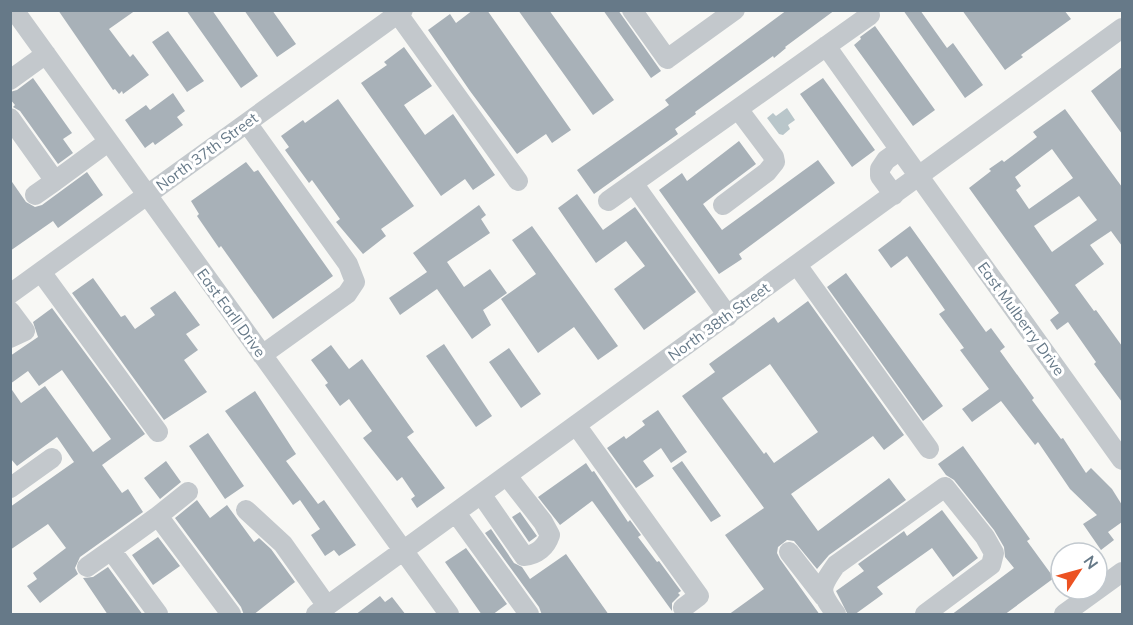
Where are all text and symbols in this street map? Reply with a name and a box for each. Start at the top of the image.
street label: North 37th Street [152,108,261,195]
street label: East Mulberry Drive [974,258,1069,379]
street label: East Earll Drive [193,265,270,361]
street label: North 38th Street [664,278,773,365]
north arrow [1049,541,1109,601]
text: N [1079,551,1103,573]

